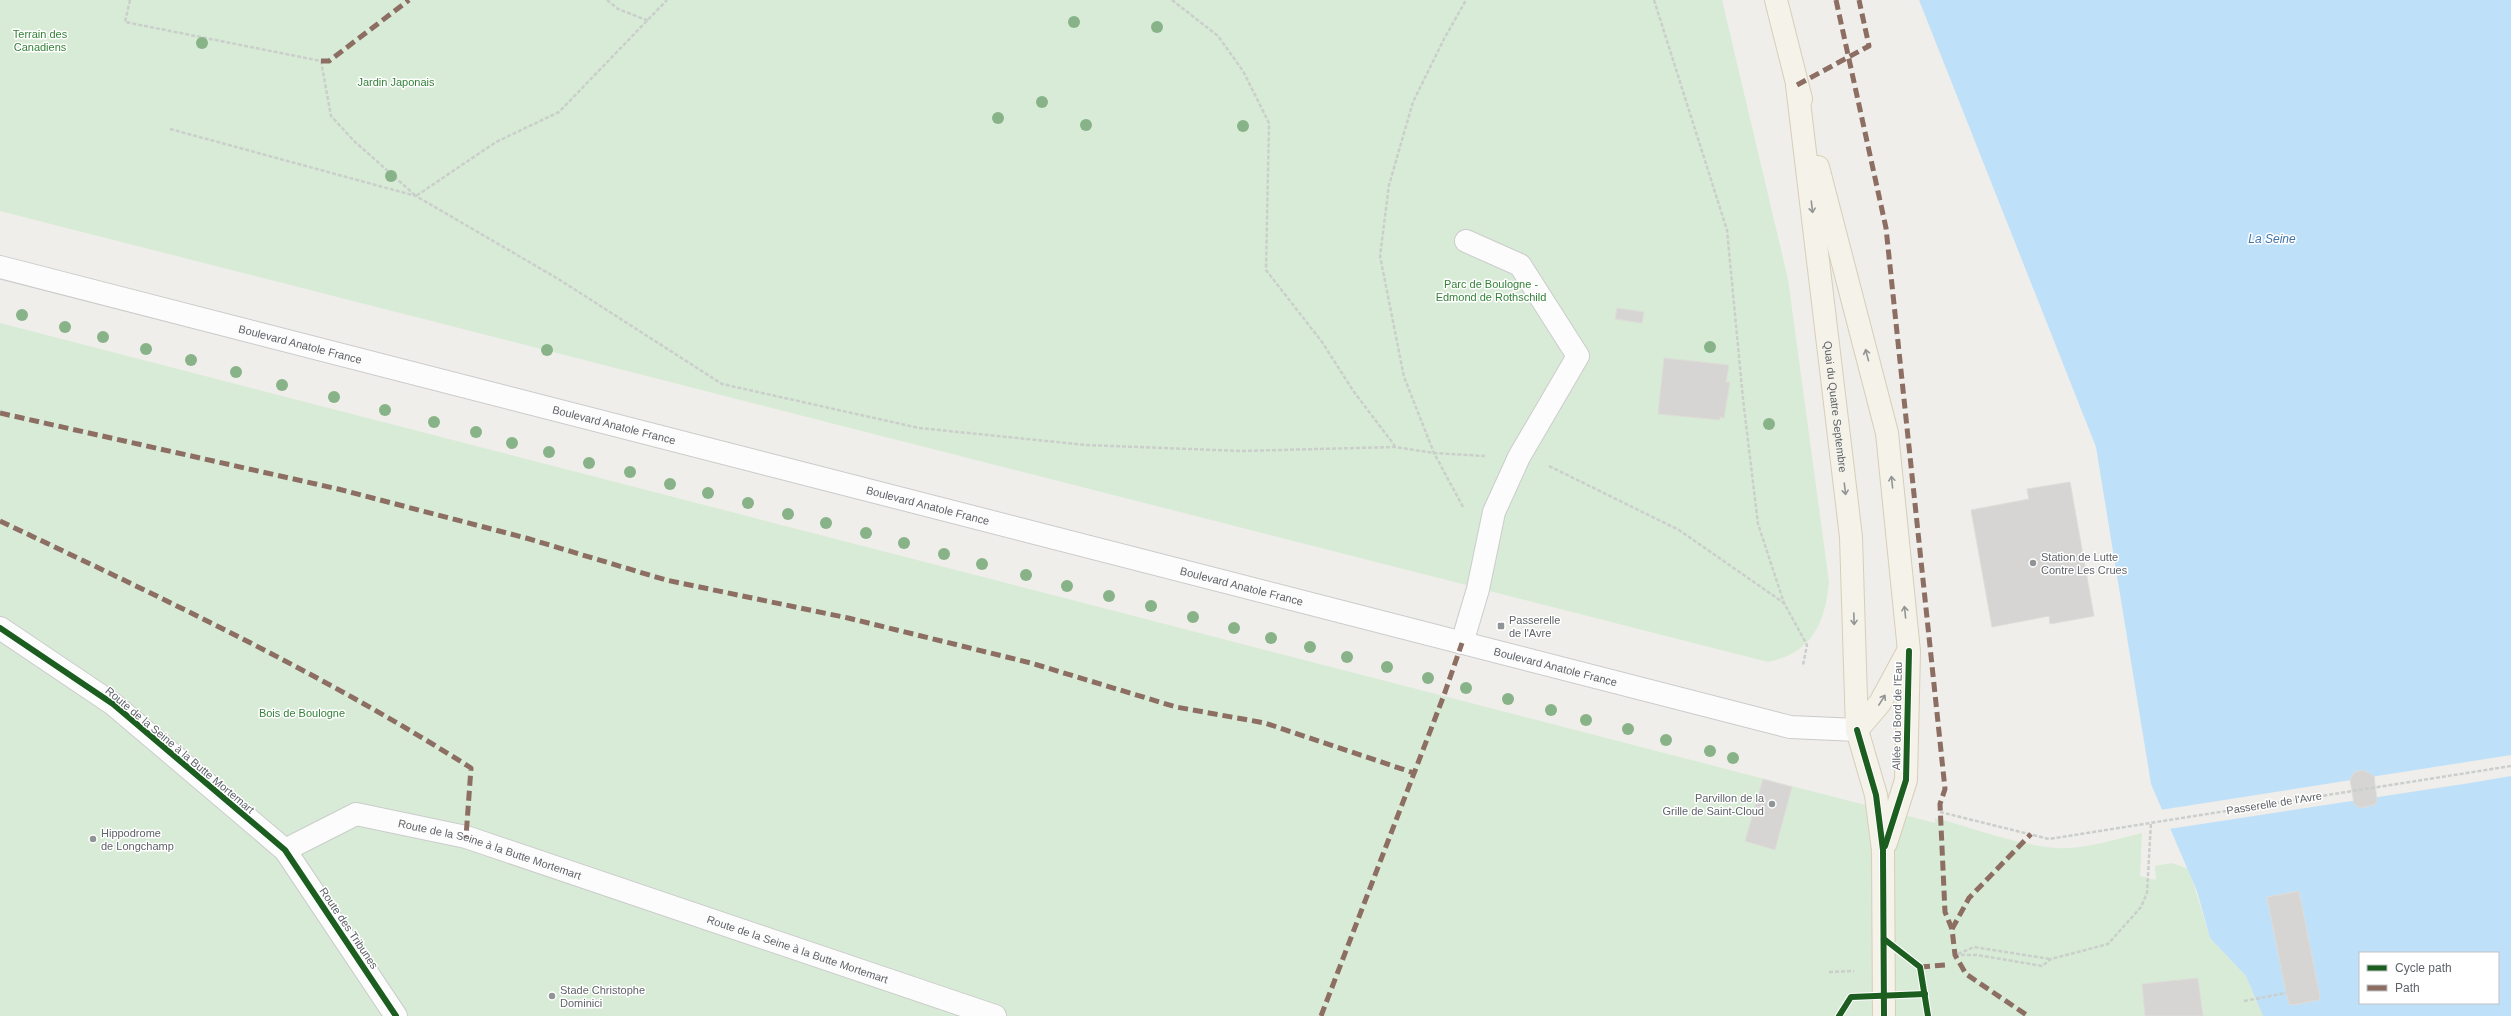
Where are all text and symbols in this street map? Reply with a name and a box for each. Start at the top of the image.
park label: Terrain des Canadiens [13,28,68,53]
park label: Jardin Japonais [357,76,435,88]
one-way arrow [1808,200,1815,213]
water label: La Seine [2248,232,2296,246]
park label: Parc de Boulogne - Edmond de Rothschild [1436,278,1546,303]
street label: Boulevard Anatole France [237,323,363,366]
street label: Quai du Quatre Septembre [1822,340,1849,473]
one-way arrow [1863,349,1870,362]
street label: Boulevard Anatole France [551,403,677,446]
one-way arrow [1888,476,1896,489]
one-way arrow [1841,483,1849,496]
street label: Boulevard Anatole France [865,484,991,527]
place label: Station de Lutte Contre Les Crues [2041,551,2128,576]
marker: Station de Lutte Contre Les Crues [2028,558,2038,568]
street label: Boulevard Anatole France [1179,564,1305,608]
one-way arrow [1901,606,1908,619]
one-way arrow [1850,612,1858,625]
place label: Passerelle de l'Avre [1509,614,1560,639]
marker: Passerelle de l'Avre [1496,621,1506,631]
street label: Boulevard Anatole France [1493,645,1618,688]
street label: Allée du Bord de l'Eau [1890,662,1904,770]
street label: Route de la Seine à la Butte Mortemart [103,684,257,816]
one-way arrow [1878,694,1886,706]
park label: Bois de Boulogne [259,707,345,719]
street label: Passerelle de l'Avre [2225,790,2323,816]
place label: Parvillon de la Grille de Saint-Cloud [1663,792,1765,817]
marker: Parvillon de la Grille de Saint-Cloud [1767,799,1777,809]
street label: Route de la Seine à la Butte Mortemart [397,817,583,882]
place label: Hippodrome de Longchamp [101,827,174,852]
marker: Hippodrome de Longchamp [88,834,98,844]
street label: Route des Tribunes [317,885,381,971]
street label: Route de la Seine à la Butte Mortemart [705,913,890,985]
legend [2359,952,2499,1004]
text: Cycle path [2395,961,2452,975]
text: Path [2395,981,2420,995]
place label: Stade Christophe Dominici [560,984,645,1009]
marker: Stade Christophe Dominici [547,991,557,1001]

